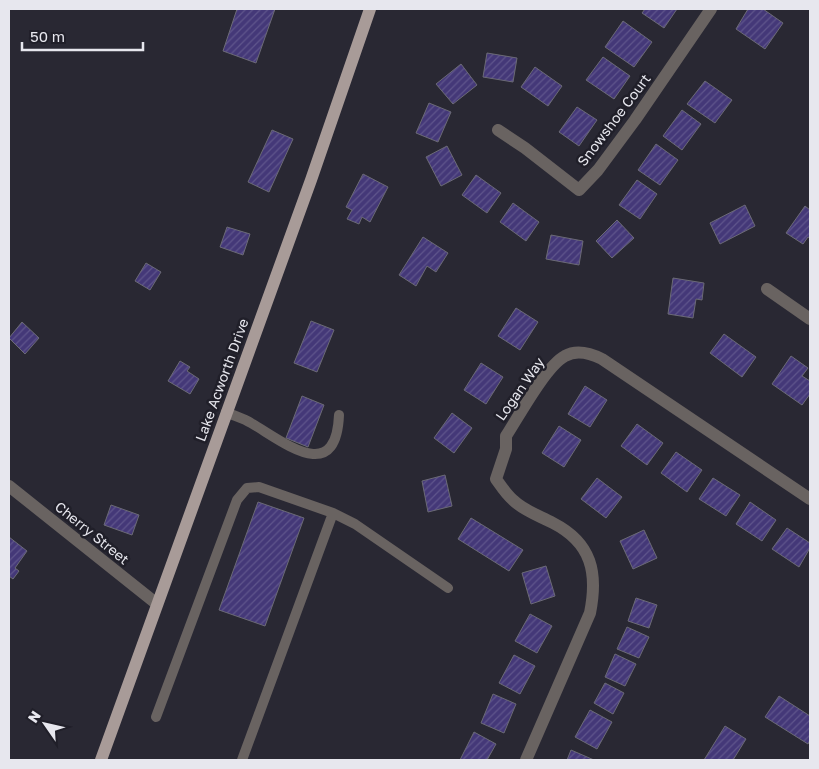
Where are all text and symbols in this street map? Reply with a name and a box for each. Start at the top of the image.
scale bar [22,20,144,52]
text: 50 m [30,27,65,45]
street label: Snowshoe Court [573,70,654,169]
street label: Lake Acworth Drive [191,316,252,444]
street label: Logan Way [492,354,548,424]
street label: Cherry Street [52,498,133,568]
north arrow [20,699,70,749]
text: N [24,707,44,726]

